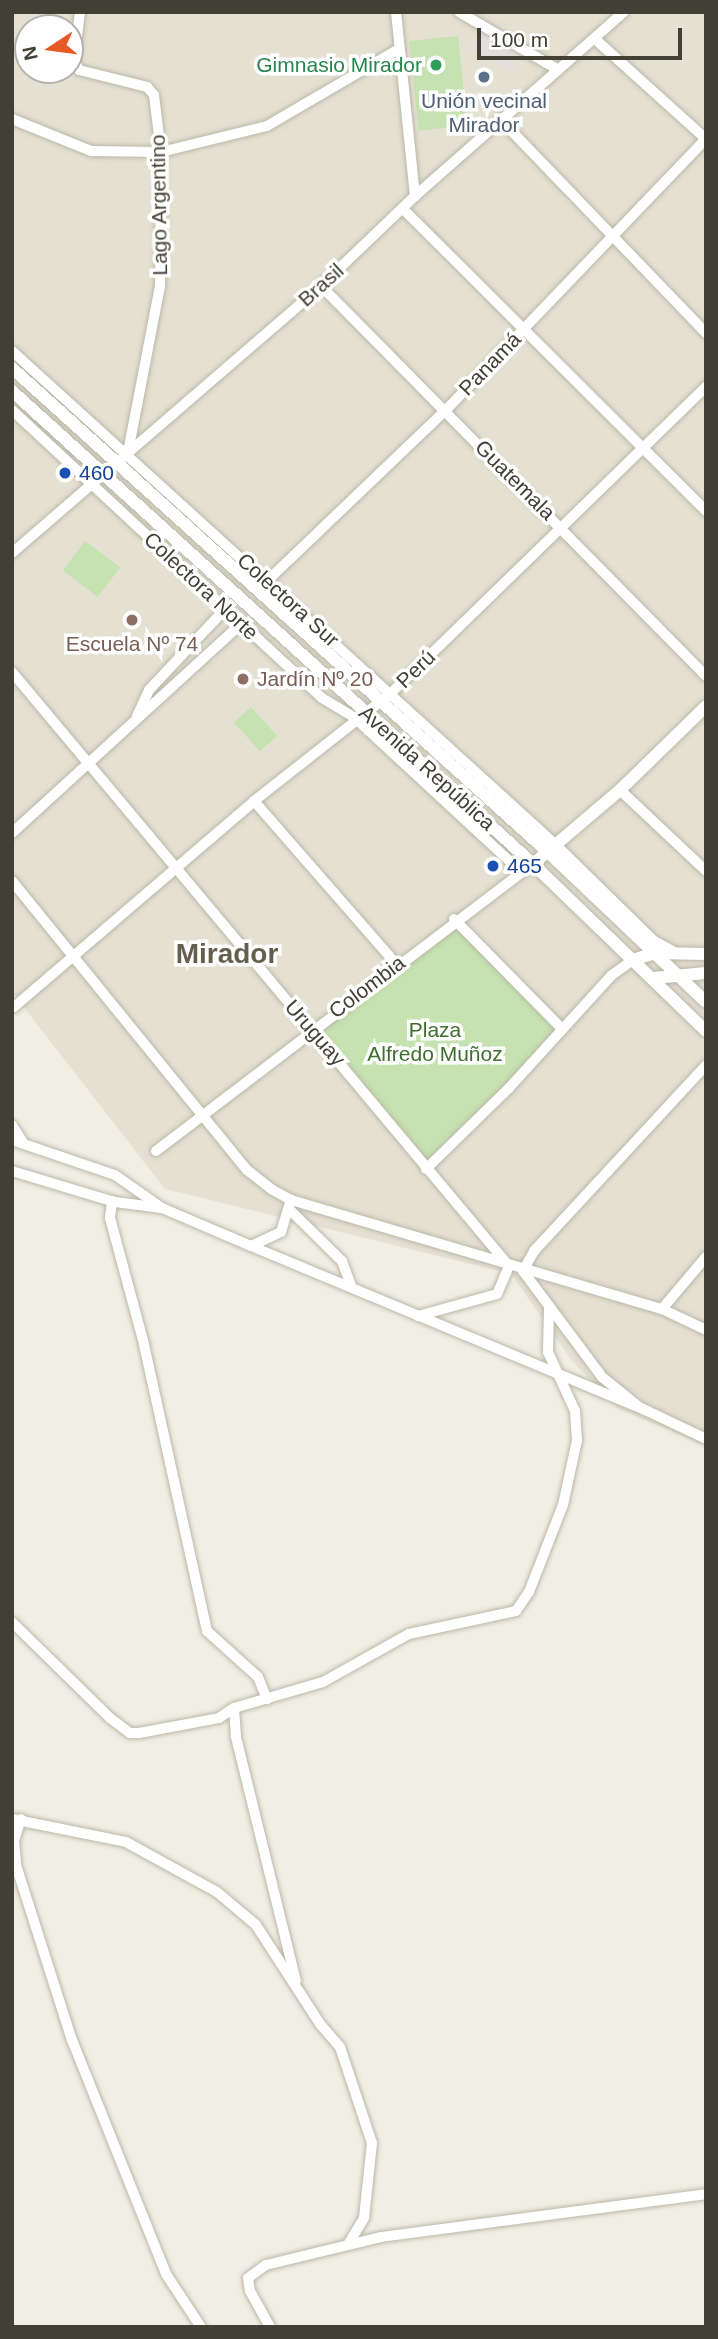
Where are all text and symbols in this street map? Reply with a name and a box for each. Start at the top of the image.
north arrow [14,14,84,84]
scale bar [480,14,685,58]
text: 100 m [490,28,548,51]
text: N [18,44,42,62]
place label: Gimnasio Mirador [256,52,422,78]
marker: Gimnasio Mirador [428,57,444,73]
marker: Unión vecinal Mirador [476,69,492,85]
place label: Unión vecinal Mirador [421,88,547,138]
street label: Lago Argentino [145,134,173,276]
street label: Brasil [293,258,349,312]
street label: Panamá [454,327,526,401]
street label: Guatemala [470,435,560,525]
place label: 460 [79,460,114,486]
marker: 460 [57,465,73,481]
street label: Colectora Norte [139,527,263,645]
street label: Colectora Sur [232,548,344,652]
marker: Escuela Nº 74 [124,612,140,628]
place label: Escuela Nº 74 [66,631,198,657]
street label: Perú [391,645,441,693]
place label: Jardín Nº 20 [257,666,373,692]
marker: Jardín Nº 20 [235,671,251,687]
street label: Avenida República [354,700,500,836]
place label: 465 [507,853,542,879]
marker: 465 [485,858,501,874]
district label: Mirador [176,937,278,971]
street label: Colombia [324,950,410,1024]
street label: Uruguay [279,995,351,1071]
park label: Plaza Alfredo Muñoz [367,1017,503,1067]

